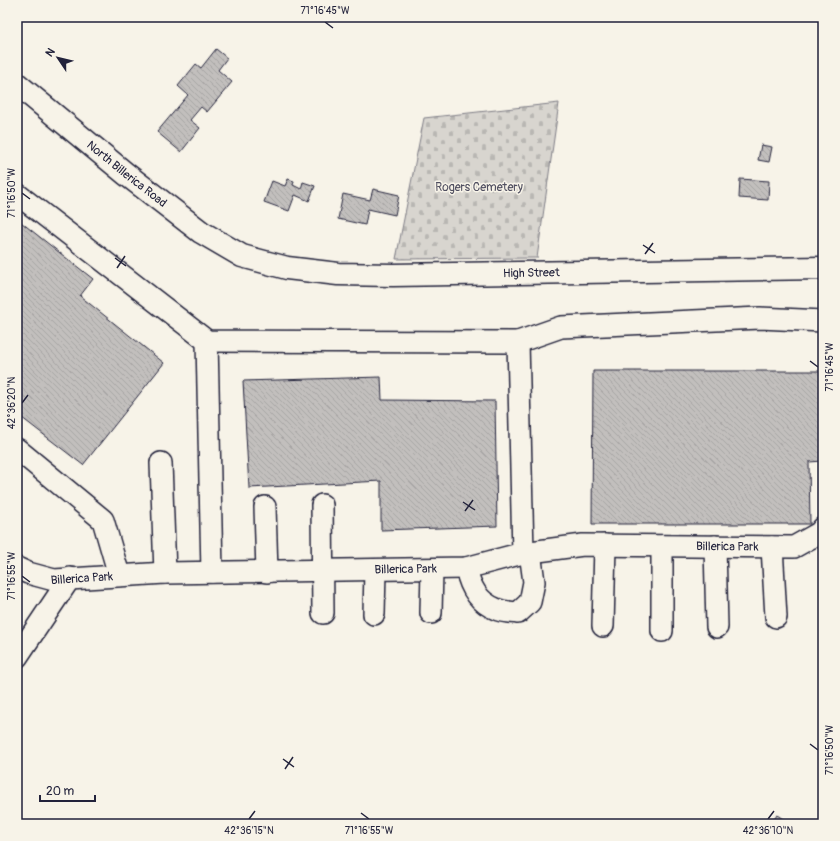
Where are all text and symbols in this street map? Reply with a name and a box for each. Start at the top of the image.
text: 71°16'45"W [300,5,350,17]
north arrow [38,38,78,78]
text: N [43,45,58,59]
street label: North Billerica Road [84,137,170,210]
text: 71°16'50"W [6,167,18,218]
park label: Rogers Cemetery [435,180,523,195]
street label: High Street [503,265,560,281]
text: 71°16'45"W [824,342,836,392]
text: 42°36'20"N [6,377,18,429]
street label: Billerica Park [696,539,759,554]
text: 71°16'55"W [6,551,18,600]
street label: Billerica Park [374,561,437,577]
street label: Billerica Park [50,569,114,588]
text: 71°16'50"W [824,724,836,775]
scale bar [40,777,95,803]
text: 20 m [46,784,75,799]
text: 42°36'15"N [224,825,274,837]
text: 71°16'55"W [345,825,394,837]
text: 42°36'10"N [743,825,794,837]

